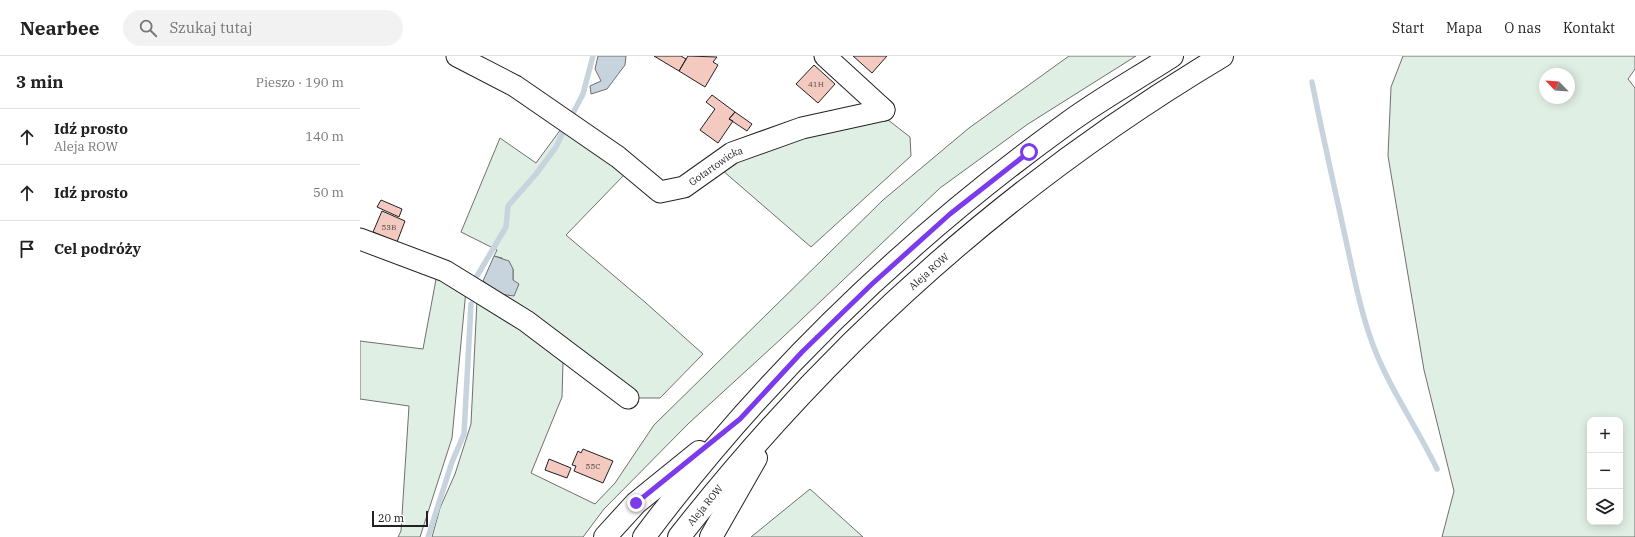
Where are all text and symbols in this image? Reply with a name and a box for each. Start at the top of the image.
search box [123,10,403,46]
text: Nearbee [20,16,99,40]
icon: search [137,17,159,39]
text: Szukaj tutaj [169,18,253,37]
text: Start [1392,19,1424,37]
text: Mapa [1446,19,1482,37]
text: O nas [1504,19,1541,37]
text: Kontakt [1563,19,1615,37]
north arrow [1539,68,1575,104]
text: 3 min [16,71,64,93]
text: Pieszo · 190 m [256,74,344,91]
house number: 41H [808,79,824,89]
text: Idź prosto [54,119,128,138]
icon: ahead [16,126,38,148]
text: 140 m [305,128,344,145]
text: Aleja ROW [54,138,118,155]
street label: Gotartowicka [686,143,745,189]
route start [1020,143,1038,161]
icon: ahead [16,182,38,204]
text: Idź prosto [54,183,128,202]
text: 50 m [313,184,344,201]
house number: 53B [382,222,396,232]
icon: arrive [16,238,38,260]
text: Cel podróży [54,239,141,258]
street label: Aleja ROW [906,250,952,293]
map controls [1587,417,1623,525]
button: + [1587,417,1623,453]
button: − [1587,453,1623,489]
house number: 55C [586,461,600,471]
street label: Aleja ROW [684,482,726,528]
button: layers [1587,489,1623,525]
route end [627,494,645,512]
scale bar [372,509,428,528]
text: 20 m [378,511,404,525]

